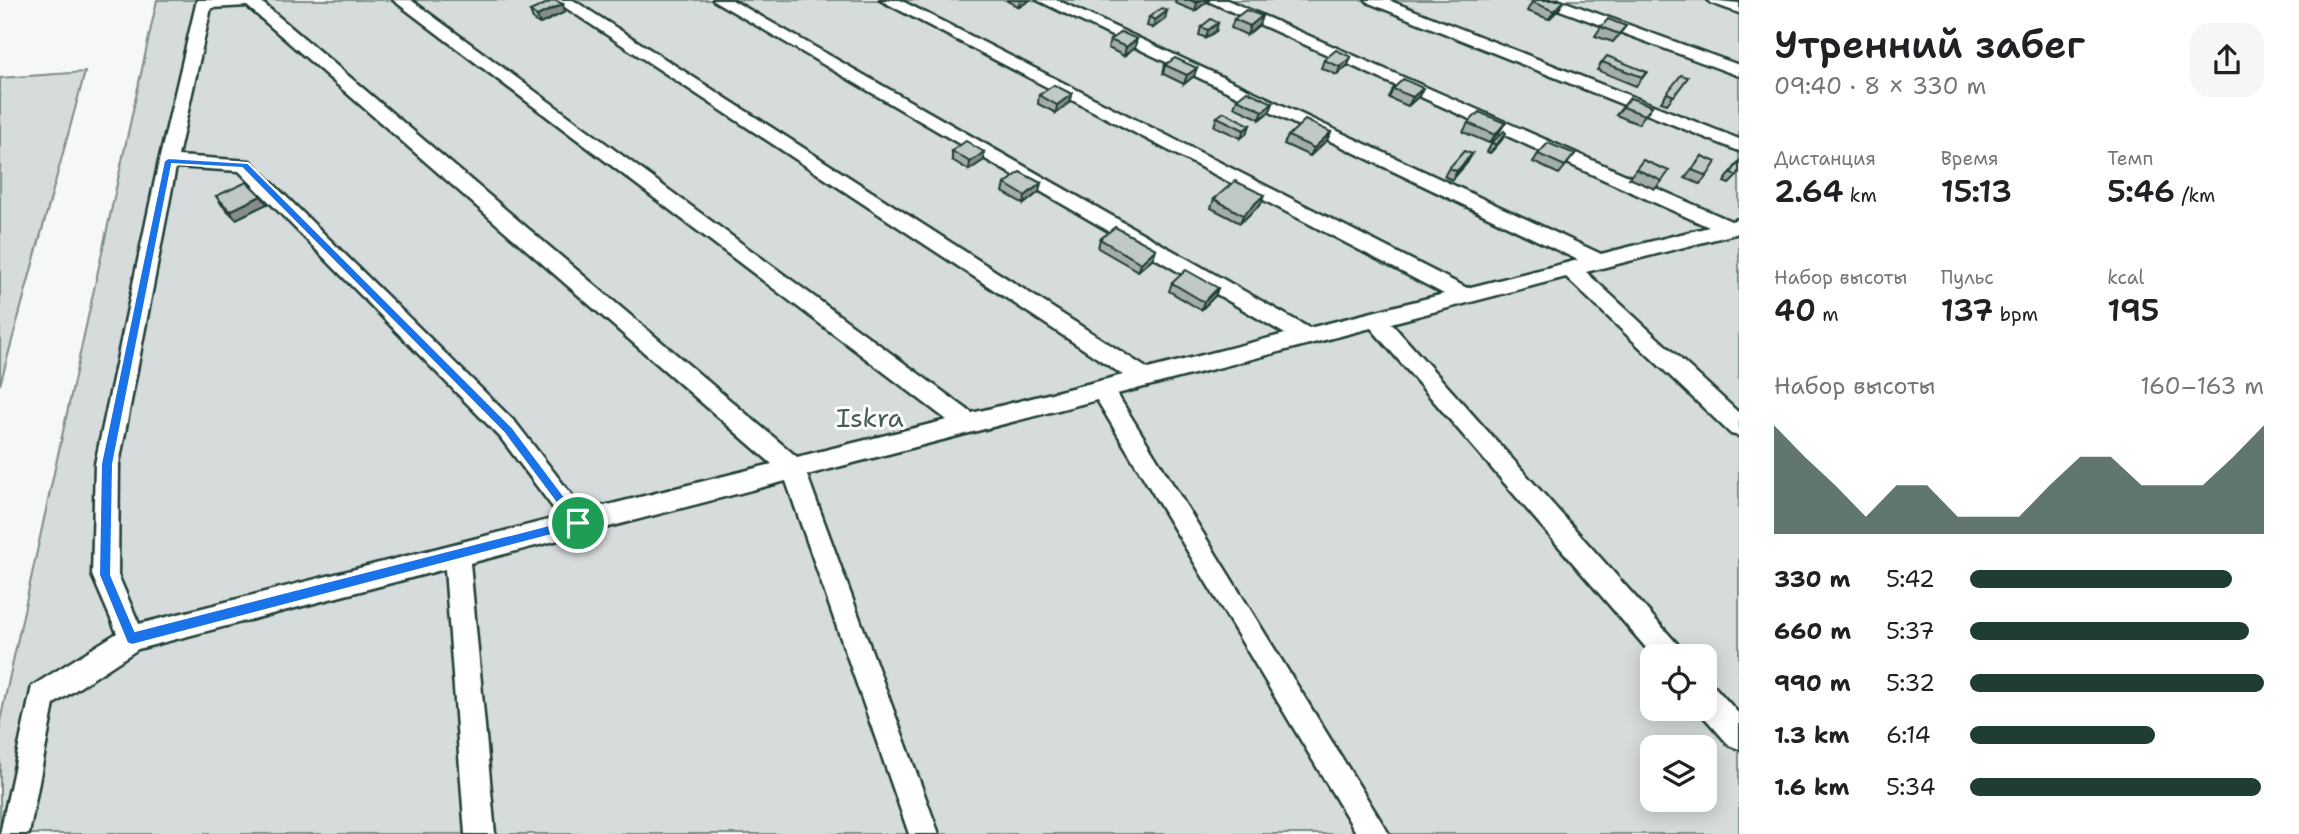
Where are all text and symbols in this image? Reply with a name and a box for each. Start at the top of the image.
text: Утренний забег [1774,19,2085,70]
button: share [2190,23,2264,97]
text: 09:40 · 8 × 330 m [1774,71,1986,101]
text: Дистанция [1774,146,1876,171]
text: Время [1941,146,1999,171]
text: Темп [2107,146,2153,171]
text: 2.64 [1774,171,1843,212]
text: 15:13 [1941,171,2012,212]
text: 5:46 [2107,171,2175,212]
text: km [1843,183,1877,208]
text: /km [2175,183,2215,208]
text: Набор высоты [1774,265,1907,290]
text: Пульс [1941,265,1994,290]
text: kcal [2107,265,2144,290]
text: 40 [1774,290,1816,331]
text: 137 [1941,290,1993,331]
text: 195 [2107,290,2159,331]
text: m [1816,302,1839,327]
text: bpm [1993,302,2038,327]
text: Набор высоты [1774,371,1935,401]
text: 160–163 m [2140,371,2264,401]
park label: Iskra [836,400,904,435]
pin [548,493,608,553]
icon: arrive [559,504,597,542]
text: 330 m [1774,564,1851,594]
text: 5:42 [1886,564,1935,594]
text: 660 m [1774,616,1851,646]
text: 5:37 [1886,616,1935,646]
map controls [1640,644,1717,812]
button: locate [1640,644,1717,721]
text: 990 m [1774,668,1851,698]
text: 5:32 [1886,668,1935,698]
text: 1.3 km [1774,720,1849,750]
text: 6:14 [1886,720,1931,750]
button: layers [1640,735,1717,812]
text: 1.6 km [1774,772,1849,802]
text: 5:34 [1886,772,1936,802]

